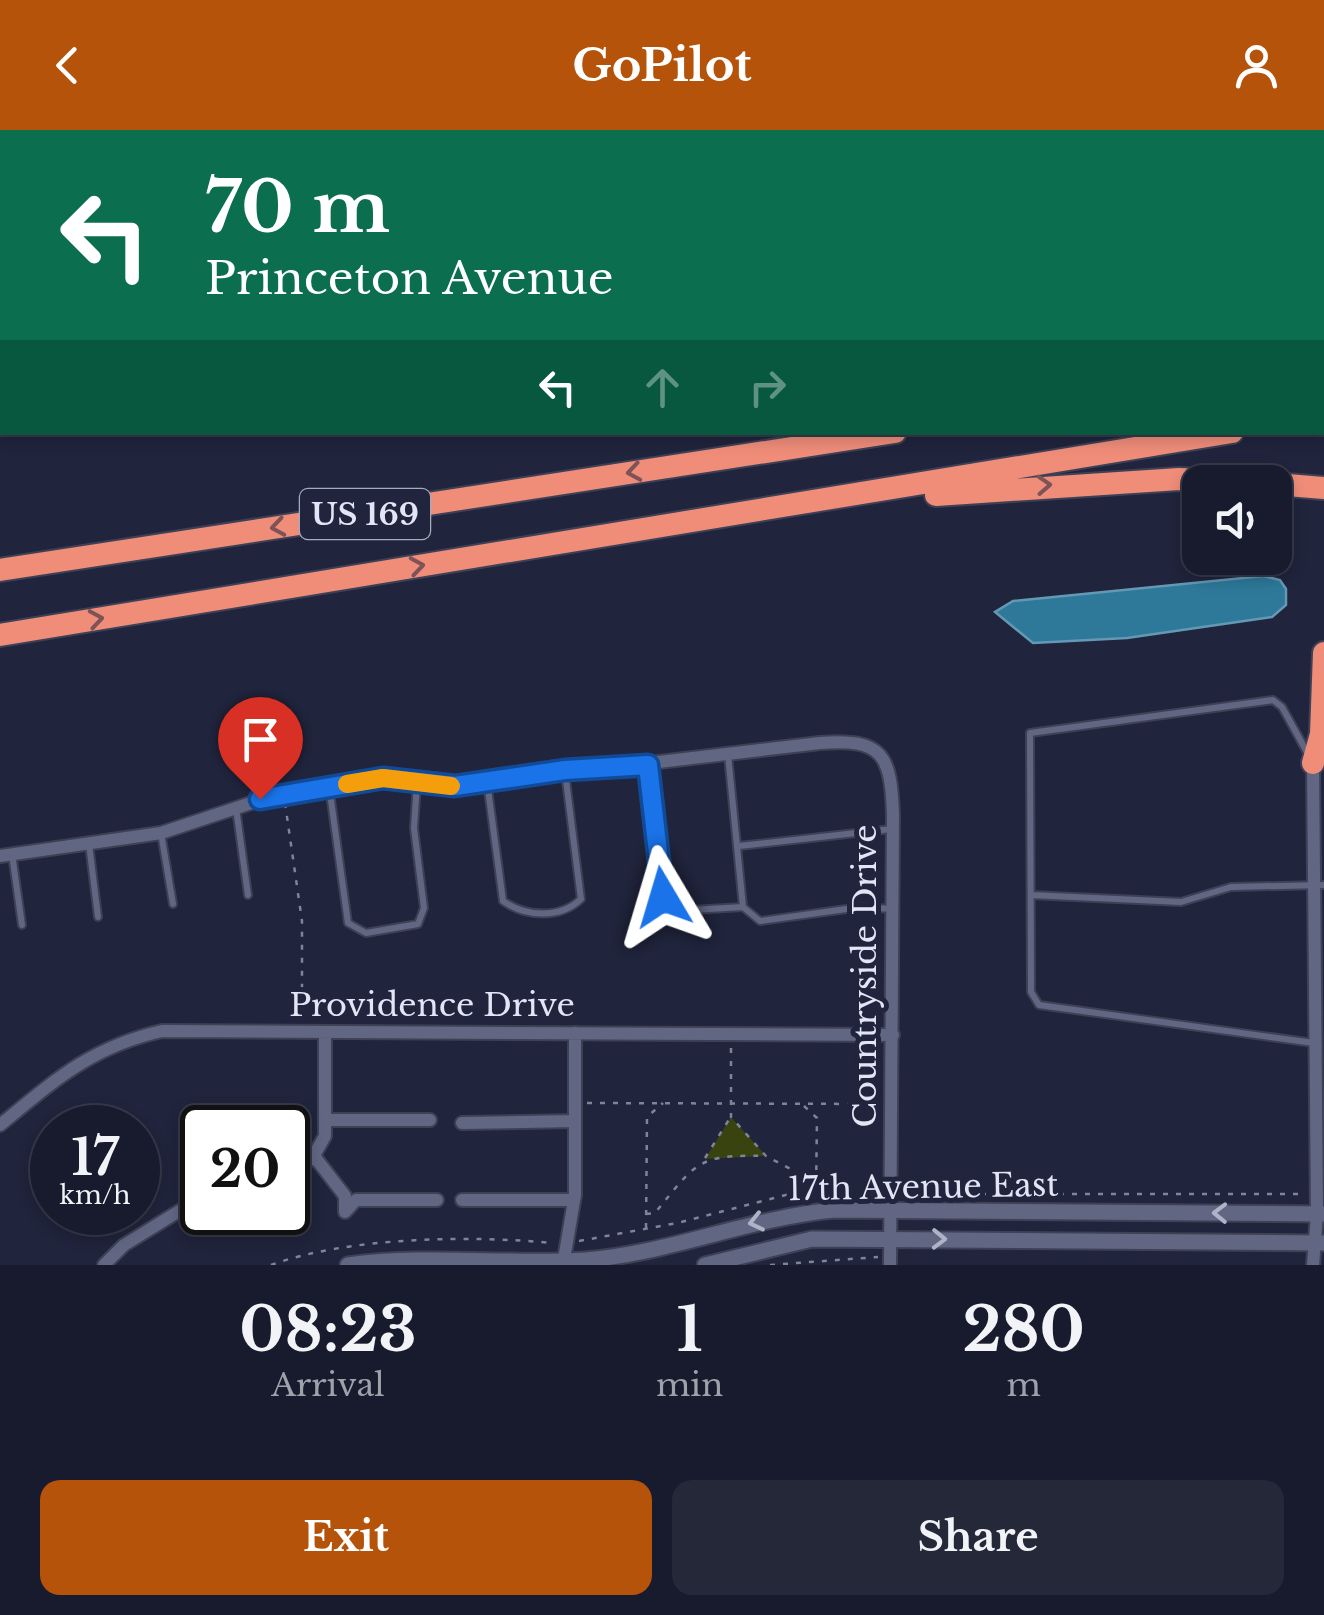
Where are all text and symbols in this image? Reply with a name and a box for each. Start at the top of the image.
text: GoPilot [572,37,752,93]
icon: back [40,38,95,93]
icon: person [1229,38,1284,93]
text: 70 m [205,164,390,251]
icon: left [40,170,170,300]
text: Princeton Avenue [205,250,614,306]
icon: left [530,360,585,415]
icon: ahead [635,360,690,415]
icon: right [740,360,795,415]
one-way arrow [626,460,642,481]
map controls [1182,465,1292,575]
button: sound [1182,465,1292,575]
one-way arrow [1037,475,1053,496]
road number: US 169 [300,489,430,539]
one-way arrow [270,516,287,537]
one-way arrow [409,556,425,577]
one-way arrow [88,609,104,630]
pin [218,697,303,800]
icon: arrive [233,712,288,767]
street label: Countryside Drive [845,824,885,1128]
position arrow [611,845,715,949]
street label: Providence Drive [289,985,575,1025]
speed limit sign: 20 [180,1105,310,1235]
text: 17 [71,1126,119,1189]
street label: 17th Avenue East [787,1165,1059,1209]
text: km/h [60,1180,130,1211]
one-way arrow [1211,1202,1226,1224]
one-way arrow [748,1210,765,1231]
one-way arrow [932,1228,948,1250]
text: 08:23 [239,1293,417,1367]
text: 1 [677,1293,703,1367]
text: 280 [962,1293,1085,1367]
text: Arrival [271,1365,385,1405]
text: min [656,1365,723,1405]
text: m [1006,1365,1041,1405]
button: Exit [40,1480,652,1595]
button: Share [672,1480,1284,1595]

